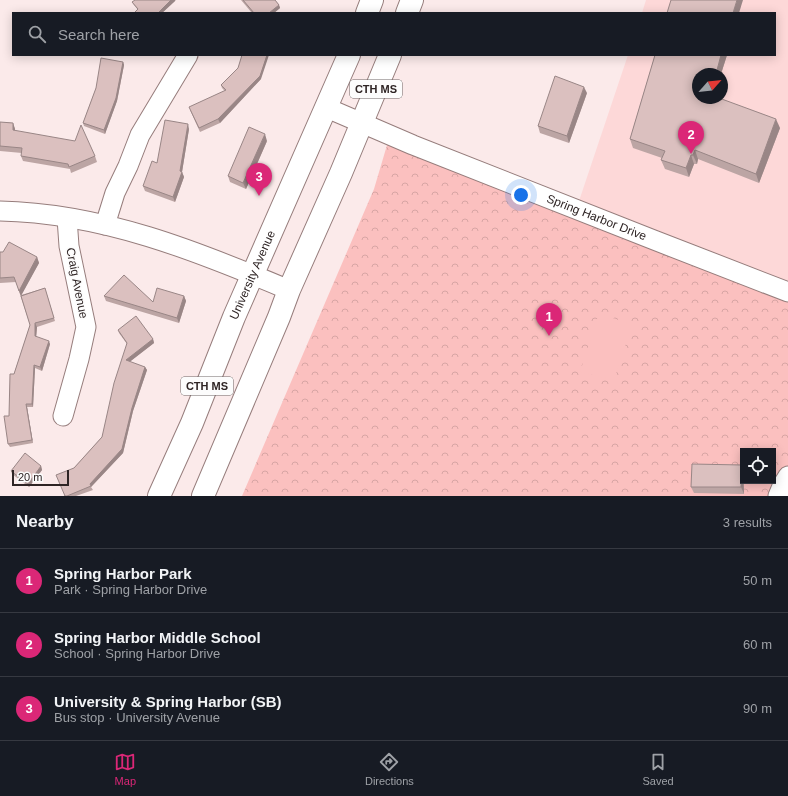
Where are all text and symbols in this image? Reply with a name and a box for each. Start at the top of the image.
search box [12,12,776,56]
icon: search [26,23,48,45]
text: Search here [58,26,140,43]
north arrow [692,68,728,104]
road number: CTH MS [350,80,402,98]
pin: 2 [678,121,704,154]
pin: 3 [246,163,272,196]
your location [511,185,531,205]
street label: Spring Harbor Drive [545,191,649,243]
street label: University Avenue [227,228,278,322]
street label: Craig Avenue [63,246,91,320]
pin: 1 [536,303,562,336]
road number: CTH MS [181,377,233,395]
map controls [740,448,776,484]
button: locate [740,448,776,484]
scale bar [12,468,69,487]
text: 20 m [18,471,42,483]
text: Nearby [16,512,74,531]
text: 3 results [723,515,772,530]
text: Spring Harbor Park [54,565,192,582]
text: 1 [25,573,33,588]
text: 50 m [743,573,772,588]
text: Park · Spring Harbor Drive [54,582,207,597]
text: Spring Harbor Middle School [54,629,261,646]
text: 2 [25,637,33,652]
text: 60 m [743,637,772,652]
text: School · Spring Harbor Drive [54,646,220,661]
text: University & Spring Harbor (SB) [54,693,282,710]
text: 3 [25,701,33,716]
text: 90 m [743,701,772,716]
text: Bus stop · University Avenue [54,710,220,725]
tab: Map [114,751,136,787]
tab: Directions [365,751,414,787]
tab: Saved [642,751,674,787]

